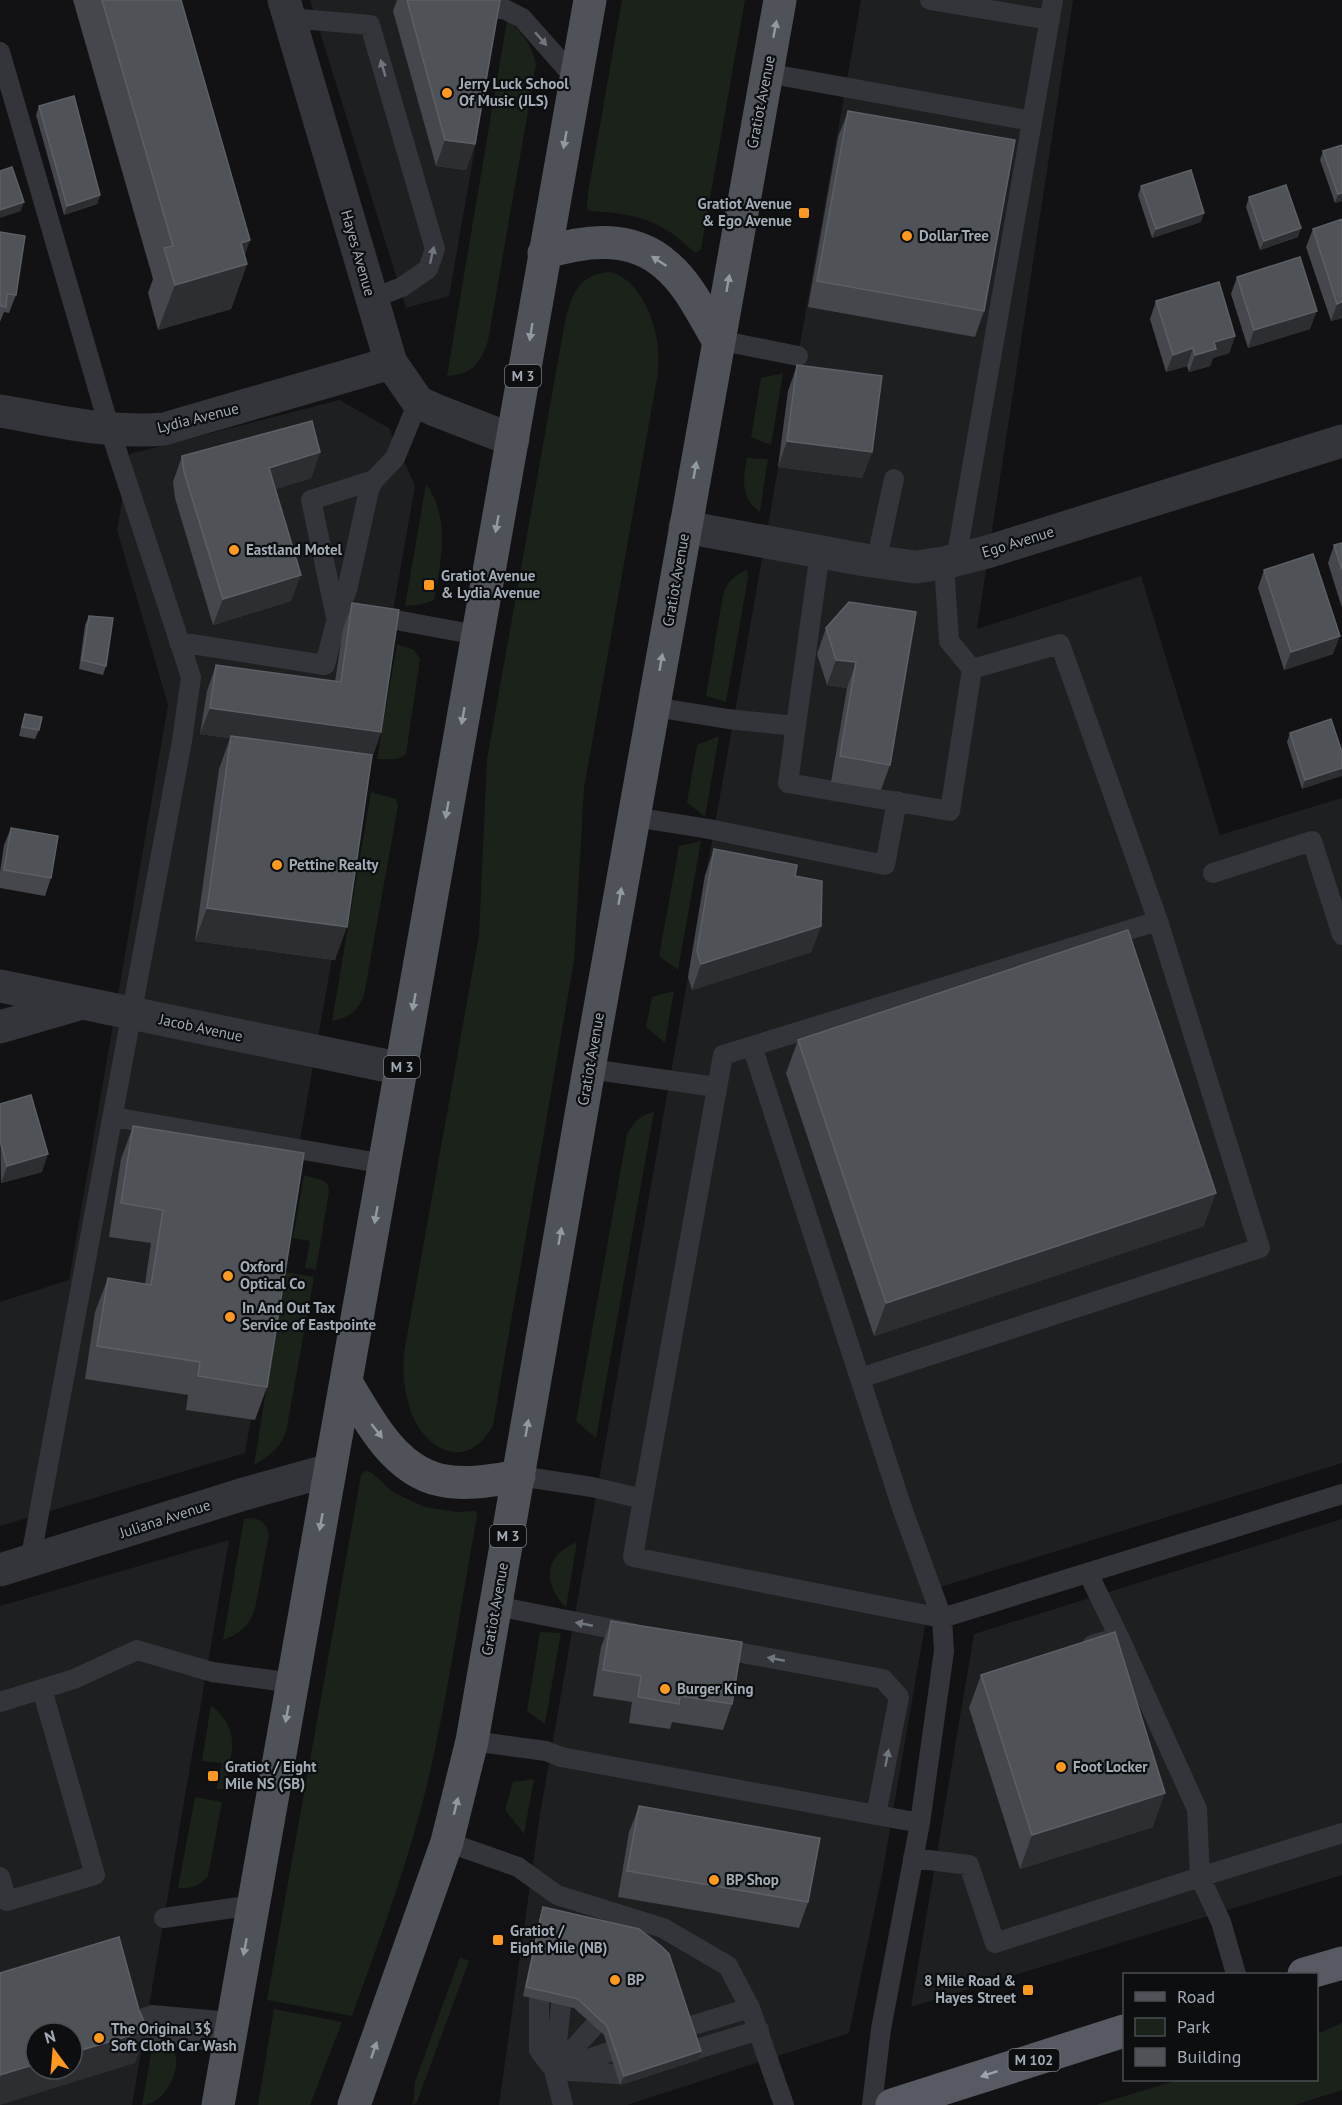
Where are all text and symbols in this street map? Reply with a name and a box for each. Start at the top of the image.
one-way arrow [771,19,780,38]
one-way arrow [534,31,547,47]
street label: Gratiot Avenue [742,54,779,150]
one-way arrow [377,59,387,77]
place label: Jerry Luck School Of Music (JLS) [458,74,569,110]
marker: Jerry Luck School Of Music (JLS) [440,86,454,100]
one-way arrow [560,131,569,150]
place label: Gratiot Avenue & Ego Avenue [698,194,792,230]
marker: Gratiot Avenue & Ego Avenue [797,206,811,220]
street label: Hayes Avenue [337,208,380,298]
place label: Dollar Tree [919,226,989,245]
marker: Dollar Tree [900,229,914,243]
one-way arrow [427,246,437,264]
one-way arrow [650,255,667,266]
one-way arrow [724,273,733,292]
one-way arrow [526,323,535,342]
road number: M 3 [505,365,541,387]
street label: Lydia Avenue [155,398,241,437]
one-way arrow [691,460,700,479]
one-way arrow [493,515,502,534]
street label: Ego Avenue [979,522,1056,561]
street label: Gratiot Avenue [658,532,693,628]
place label: Eastland Motel [246,540,343,559]
marker: Eastland Motel [227,543,241,557]
place label: Gratiot Avenue & Lydia Avenue [441,566,541,602]
marker: Gratiot Avenue & Lydia Avenue [422,578,436,592]
one-way arrow [657,653,666,672]
one-way arrow [458,707,467,726]
one-way arrow [442,800,451,819]
place label: Pettine Realty [289,855,379,874]
marker: Pettine Realty [270,858,284,872]
one-way arrow [616,886,625,905]
one-way arrow [409,993,418,1012]
street label: Jacob Avenue [157,1009,245,1046]
street label: Gratiot Avenue [573,1011,608,1107]
road number: M 3 [384,1056,420,1078]
one-way arrow [371,1205,380,1224]
one-way arrow [556,1226,565,1245]
place label: Oxford Optical Co [240,1257,305,1293]
marker: Oxford Optical Co [221,1269,235,1283]
place label: In And Out Tax Service of Eastpointe [242,1298,377,1334]
marker: In And Out Tax Service of Eastpointe [223,1310,237,1324]
one-way arrow [523,1419,532,1438]
one-way arrow [371,1423,384,1439]
street label: Juliana Avenue [116,1495,213,1542]
one-way arrow [316,1513,325,1532]
road number: M 3 [490,1525,526,1547]
street label: Gratiot Avenue [477,1561,512,1657]
one-way arrow [575,1619,594,1628]
one-way arrow [766,1654,785,1663]
place label: Burger King [677,1679,753,1698]
marker: Burger King [658,1682,672,1696]
one-way arrow [282,1705,291,1724]
one-way arrow [883,1748,892,1767]
place label: Gratiot / Eight Mile NS (SB) [225,1757,317,1793]
place label: Foot Locker [1073,1757,1148,1776]
marker: Foot Locker [1054,1760,1068,1774]
marker: Gratiot / Eight Mile NS (SB) [206,1769,220,1783]
one-way arrow [452,1796,462,1815]
place label: BP Shop [726,1870,779,1889]
marker: BP Shop [707,1873,721,1887]
place label: Gratiot / Eight Mile (NB) [510,1921,608,1957]
marker: Gratiot / Eight Mile (NB) [491,1933,505,1947]
one-way arrow [240,1938,249,1957]
place label: BP [627,1970,645,1989]
place label: 8 Mile Road & Hayes Street [924,1971,1017,2007]
marker: BP [608,1973,622,1987]
legend [1123,1973,1318,2081]
marker: 8 Mile Road & Hayes Street [1021,1983,1035,1997]
text: Road [1177,1985,1215,2008]
text: Park [1177,2015,1210,2038]
place label: The Original 3$ Soft Cloth Car Wash [111,2019,237,2055]
north arrow [24,2021,84,2081]
text: N [42,2026,58,2048]
marker: The Original 3$ Soft Cloth Car Wash [92,2031,106,2045]
one-way arrow [369,2041,379,2059]
text: Building [1177,2045,1241,2068]
road number: M 102 [1008,2049,1060,2071]
one-way arrow [980,2070,998,2080]

